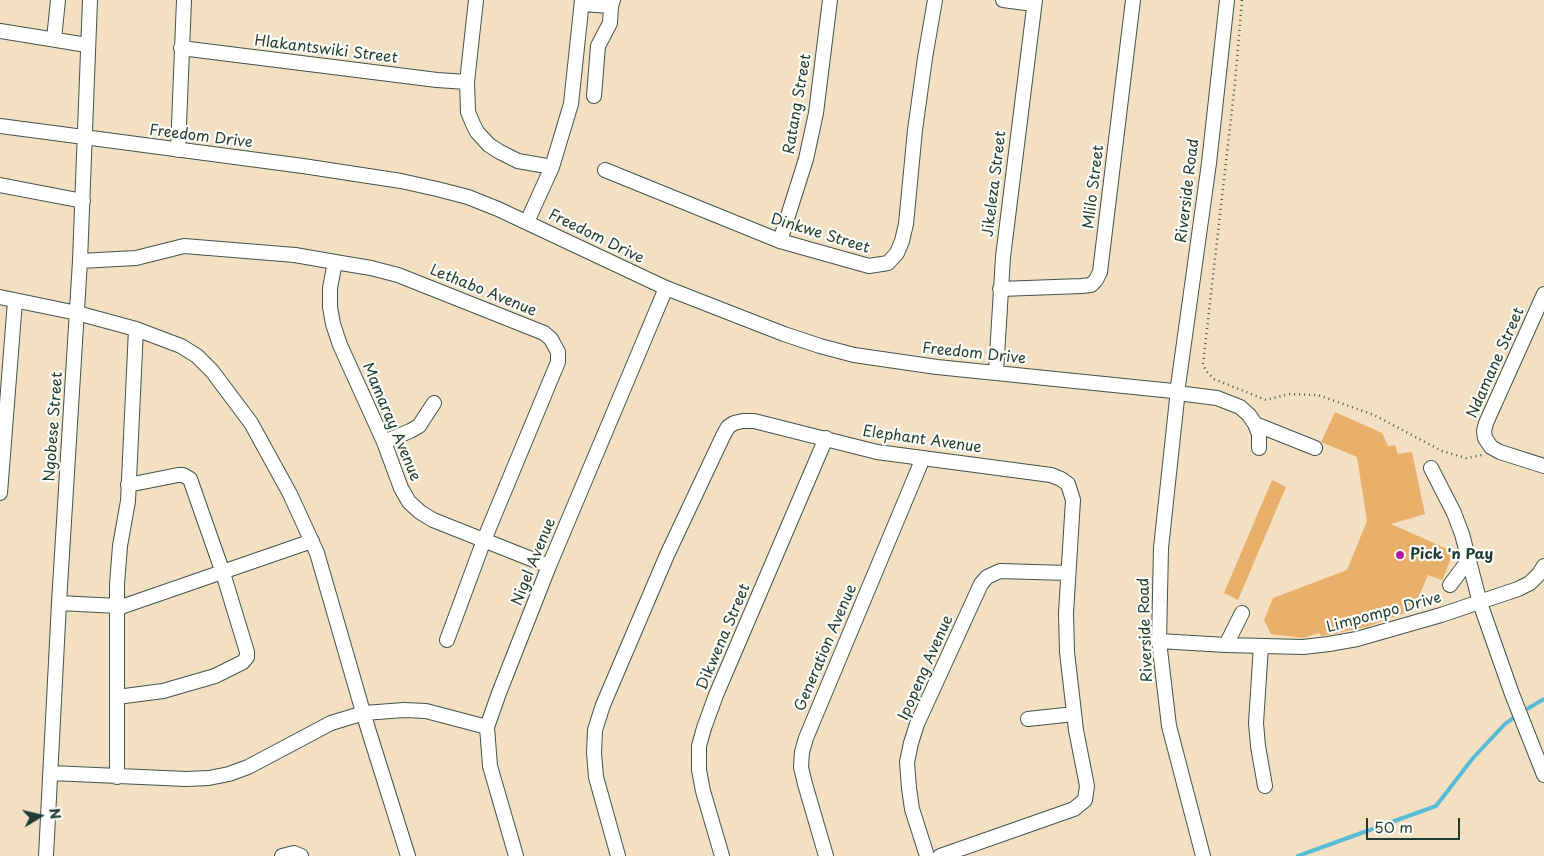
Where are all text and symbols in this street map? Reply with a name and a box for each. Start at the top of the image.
street label: Hlakantswiki Street [253,32,399,68]
street label: Ratang Street [780,52,816,156]
street label: Freedom Drive [148,122,254,152]
street label: Jikeleza Street [980,130,1010,238]
street label: Riverside Road [1173,138,1203,244]
street label: Mlilo Street [1080,144,1108,230]
street label: Freedom Drive [545,206,647,268]
street label: Dinkwe Street [768,210,872,258]
street label: Lethabo Avenue [427,261,539,321]
street label: Ndamane Street [1464,305,1528,421]
street label: Freedom Drive [921,340,1027,368]
street label: Mamaray Avenue [358,360,424,484]
street label: Ngobese Street [41,371,67,483]
street label: Elephant Avenue [861,423,983,457]
street label: Nigel Avenue [508,516,560,608]
place label: Pick 'n Pay [1410,546,1493,564]
marker: Pick 'n Pay [1394,549,1406,561]
street label: Riverside Road [1135,577,1157,683]
street label: Dikwena Street [694,581,754,693]
street label: Generation Avenue [791,582,861,714]
street label: Limpompo Drive [1325,589,1443,637]
street label: Ipopeng Avenue [895,613,957,723]
north arrow [15,791,65,841]
text: N [44,806,67,821]
scale bar [1369,808,1463,840]
text: 50 m [1374,815,1413,838]

